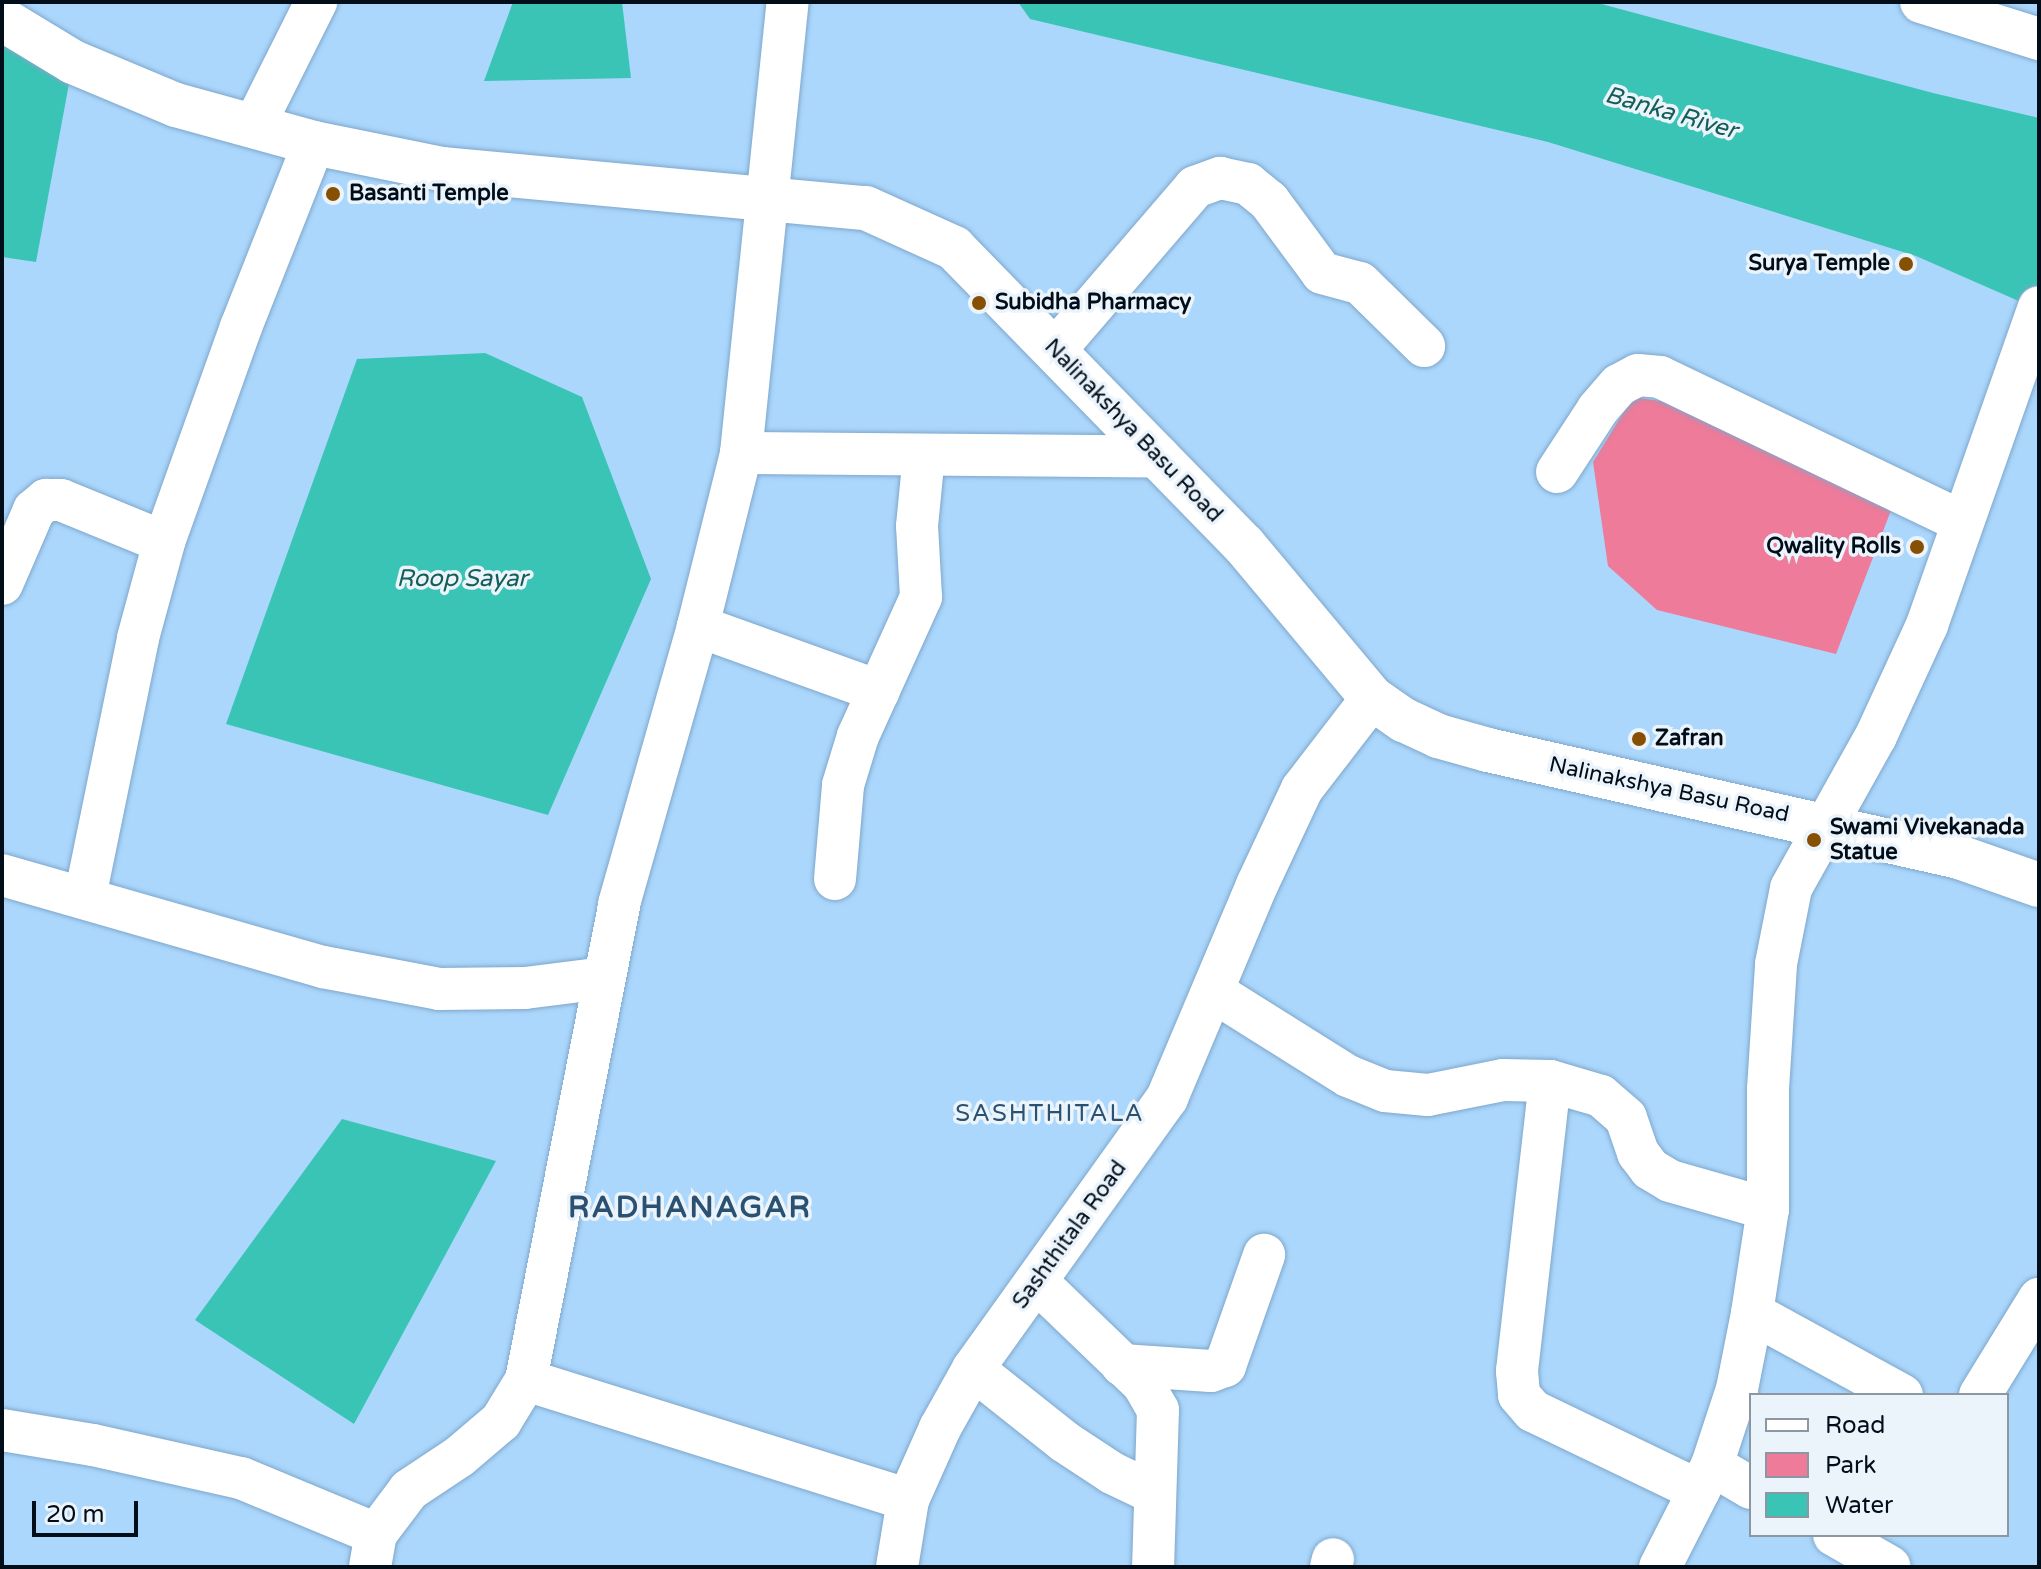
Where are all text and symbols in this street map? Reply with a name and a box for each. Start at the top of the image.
water label: Banka River [1602,80,1740,146]
place label: Basanti Temple [349,181,509,207]
marker: Basanti Temple [324,185,342,203]
place label: Surya Temple [1749,251,1890,277]
marker: Surya Temple [1897,255,1915,273]
place label: Subidha Pharmacy [995,290,1191,316]
marker: Subidha Pharmacy [970,294,988,312]
street label: Nalinakshya Basu Road [1039,334,1227,528]
place label: Qwality Rolls [1766,534,1901,560]
marker: Qwality Rolls [1908,538,1926,556]
water label: Roop Sayar [396,565,528,593]
place label: Zafran [1655,726,1724,752]
marker: Zafran [1630,730,1648,748]
street label: Nalinakshya Basu Road [1547,752,1791,828]
place label: Swami Vivekanada Statue [1830,814,2025,866]
marker: Swami Vivekanada Statue [1805,831,1823,849]
district label: SASHTHITALA [955,1100,1145,1128]
street label: Sashthitala Road [1007,1156,1133,1314]
district label: RADHANAGAR [568,1190,812,1226]
legend [1749,1393,2009,1537]
text: Road [1825,1411,1885,1440]
text: Park [1825,1451,1876,1480]
scale bar [36,1485,142,1535]
text: Water [1825,1491,1893,1520]
text: 20 m [46,1500,104,1529]

